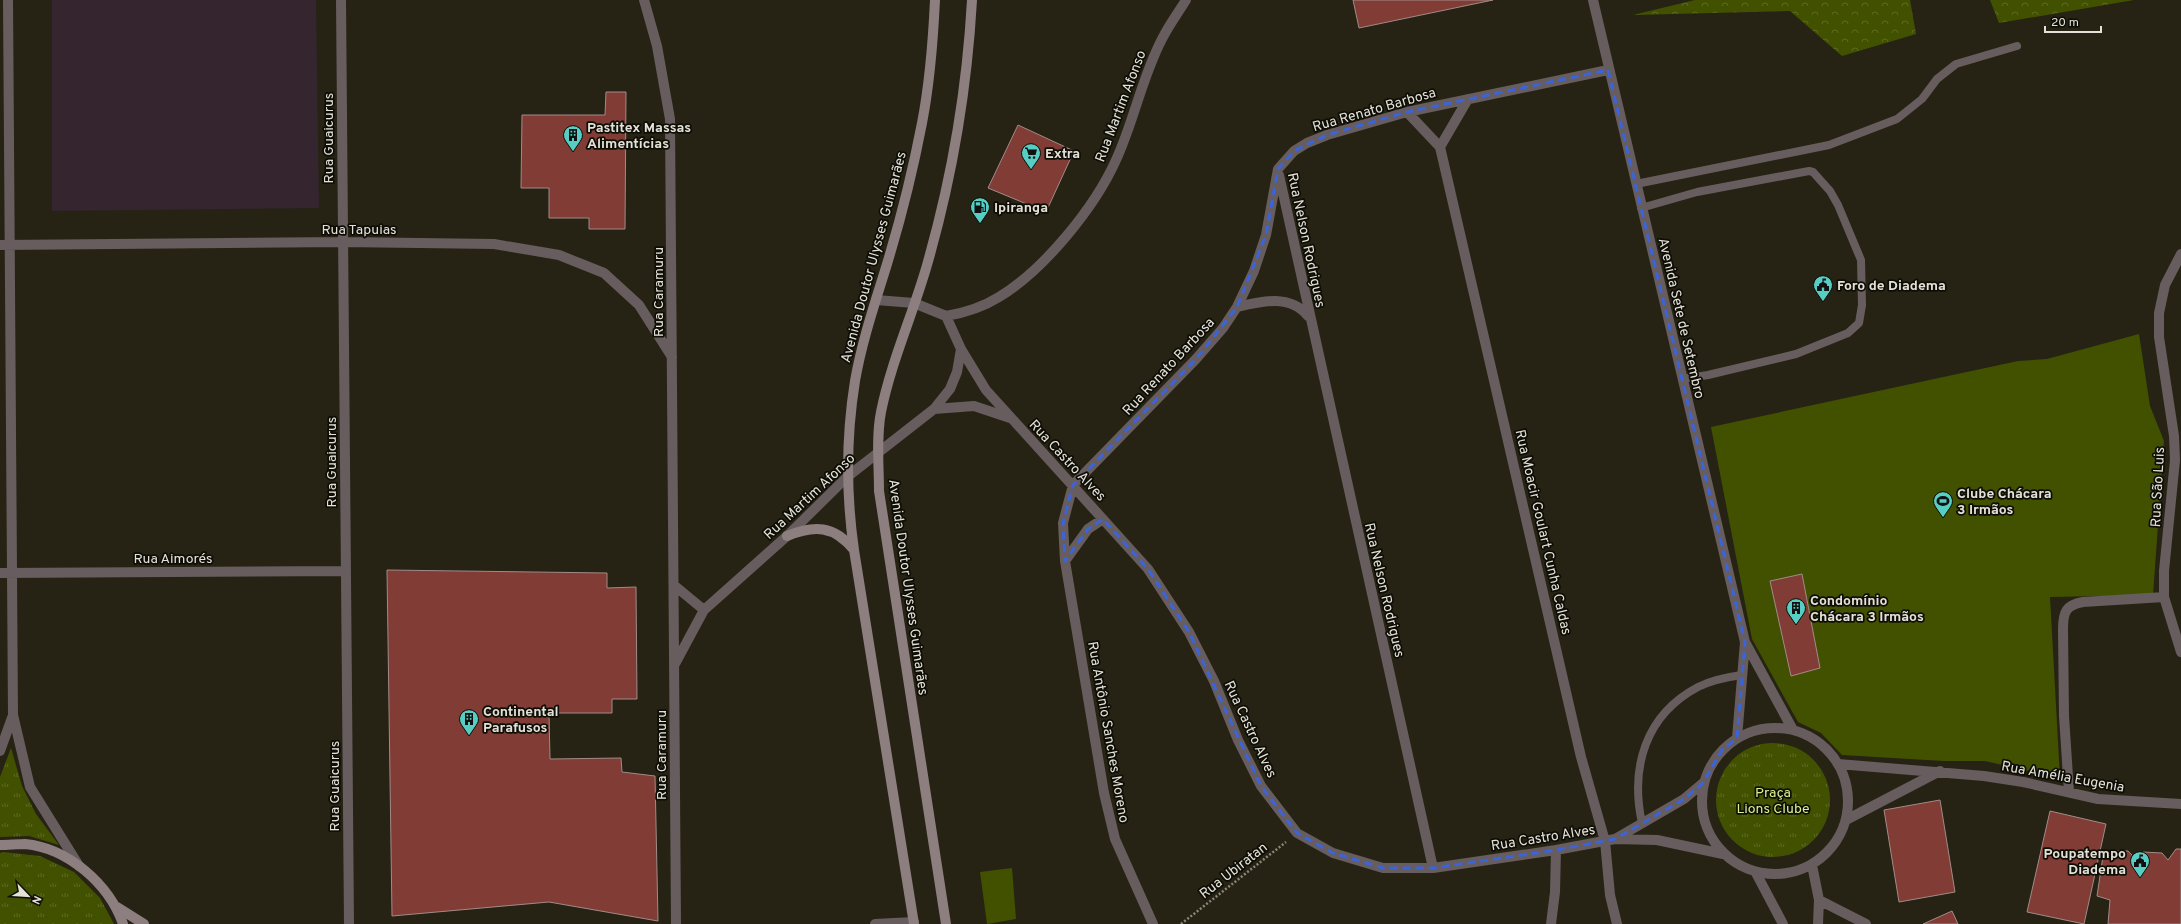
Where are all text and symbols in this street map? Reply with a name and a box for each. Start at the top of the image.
scale bar [2045,8,2101,34]
text: 20 m [2051,15,2079,31]
street label: Rua Martim Afonso [1092,48,1151,165]
street label: Rua Renato Barbosa [1311,85,1438,136]
street label: Rua Guaicurus [321,93,338,183]
place label: Pastitex Massas Alimentícias [587,120,691,153]
building icon: Pastitex Massas Alimentícias [562,124,584,152]
supermarket icon: Extra [1020,142,1042,170]
place label: Extra [1045,146,1080,163]
street label: Avenida Doutor Ulysses Guimarães [838,150,911,365]
street label: Rua Nelson Rodrigues [1283,171,1328,309]
fuel station icon: Ipiranga [969,196,991,224]
place label: Ipiranga [994,200,1048,217]
street label: Rua Tapuias [321,222,397,239]
street label: Avenida Sete de Setembro [1654,236,1707,401]
street label: Rua Caramuru [651,247,668,337]
public building icon: Foro de Diadema [1812,274,1834,302]
place label: Foro de Diadema [1837,278,1946,295]
street label: Rua Renato Barbosa [1119,315,1219,419]
street label: Rua Guaicurus [324,417,341,507]
street label: Rua Castro Alves [1025,417,1109,505]
street label: Rua Moacir Goulart Cunha Caldas [1511,428,1574,637]
street label: Rua São Luis [2148,446,2169,528]
street label: Rua Martim Afonso [761,450,859,544]
street label: Avenida Doutor Ulysses Guimarães [884,478,931,696]
place label: Clube Chácara 3 Irmãos [1957,486,2052,519]
sports icon: Clube Chácara 3 Irmãos [1932,490,1954,518]
street label: Rua Nelson Rodrigues [1360,521,1407,659]
street label: Rua Aimorés [133,551,213,568]
place label: Condomínio Chácara 3 Irmãos [1810,593,1924,626]
building icon: Condomínio Chácara 3 Irmãos [1785,597,1807,625]
street label: Rua Antônio Sanches Moreno [1083,640,1132,825]
street label: Rua Castro Alves [1220,678,1280,781]
place label: Continental Parafusos [483,704,559,737]
building icon: Continental Parafusos [458,708,480,736]
street label: Rua Caramuru [654,710,671,800]
street label: Rua Guaicurus [327,741,344,831]
street label: Rua Amélia Eugenia [2000,758,2126,797]
park label: Praça Lions Clube [1736,785,1810,818]
street label: Rua Castro Alves [1490,822,1597,855]
street label: Rua Ubiratan [1196,839,1271,903]
place label: Poupatempo Diadema [2044,846,2126,879]
public building icon: Poupatempo Diadema [2129,850,2151,878]
north arrow [8,876,48,916]
text: N [28,893,44,906]

